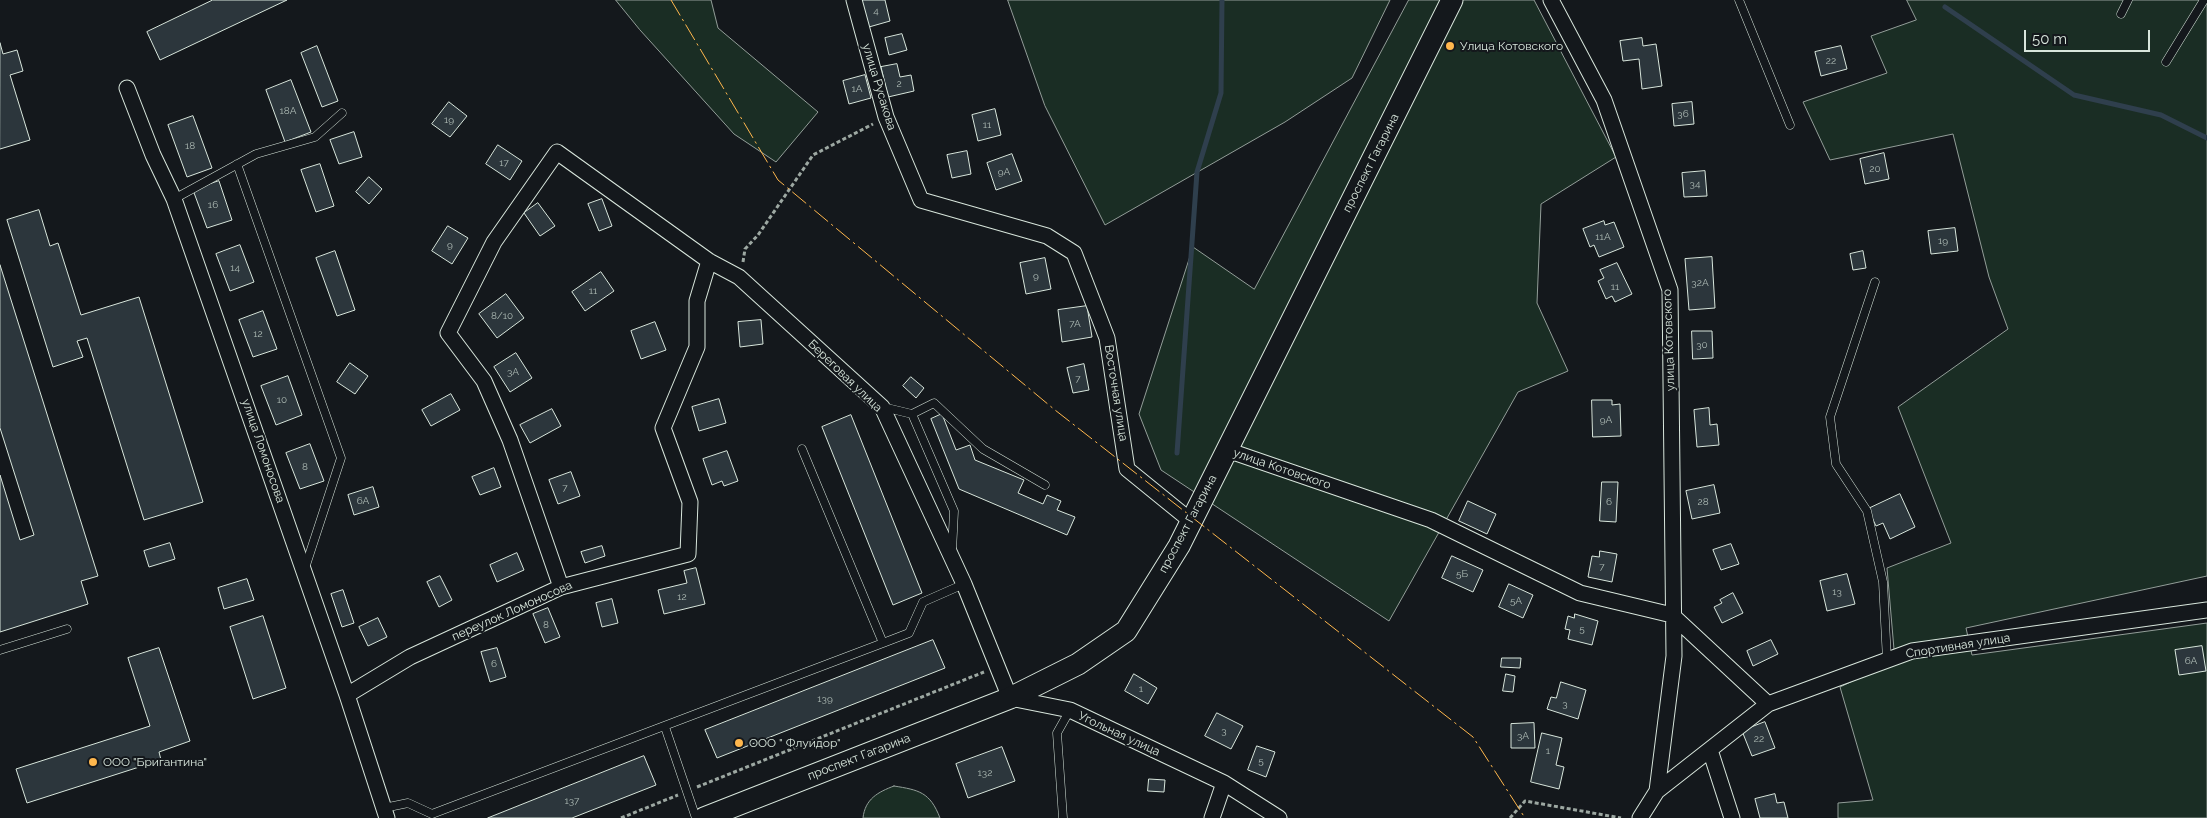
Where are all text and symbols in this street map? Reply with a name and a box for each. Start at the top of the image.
house number: 4 [873,5,879,17]
scale bar [2027,20,2153,52]
text: 50 m [2032,30,2067,48]
place label: Улица Котовского [1460,39,1563,53]
marker: Улица Котовского [1444,40,1456,52]
street label: улица Русакова [859,42,899,132]
house number: 22 [1826,55,1836,67]
house number: 2 [896,78,902,90]
house number: 1А [851,83,863,95]
house number: 18А [280,105,296,117]
house number: 36 [1677,108,1689,120]
street label: проспект Гагарина [1340,111,1402,215]
house number: 19 [444,114,454,126]
house number: 11 [983,119,991,131]
house number: 18 [185,140,195,152]
house number: 17 [499,157,509,169]
house number: 20 [1869,163,1881,175]
house number: 9А [998,166,1010,178]
house number: 34 [1690,178,1700,190]
house number: 16 [208,199,218,211]
house number: 11А [1595,231,1611,243]
house number: 19 [1938,235,1948,247]
house number: 9 [447,239,453,251]
house number: 14 [230,262,240,274]
house number: 9 [1033,270,1039,282]
house number: 32А [1691,277,1709,289]
house number: 11 [1611,281,1619,293]
house number: 11 [589,285,597,297]
street label: улица Котовского [1660,289,1678,391]
house number: 8/10 [491,310,513,322]
house number: 7А [1069,318,1081,330]
house number: 12 [253,328,263,340]
street label: Береговая улица [805,337,885,415]
house number: 30 [1696,339,1708,351]
street label: Восточная улица [1101,344,1131,442]
house number: 3А [507,366,519,378]
house number: 7 [1075,373,1081,385]
house number: 10 [277,394,287,406]
street label: улица Ломоносова [238,397,288,505]
house number: 9А [1600,414,1612,426]
street label: улица Котовского [1231,446,1333,492]
house number: 8 [302,461,308,473]
street label: проспект Гагарина [1156,472,1220,576]
house number: 7 [562,482,568,494]
house number: 6А [357,495,369,507]
house number: 6 [1606,496,1612,508]
house number: 28 [1697,496,1709,508]
house number: 7 [1599,561,1605,573]
house number: 5Б [1456,568,1468,580]
street label: переулок Ломоносова [450,578,574,644]
house number: 13 [1832,586,1842,598]
house number: 12 [677,591,687,603]
house number: 5А [1510,595,1522,607]
house number: 8 [543,619,549,631]
house number: 5 [1579,623,1585,635]
street label: Спортивная улица [1905,631,2011,661]
house number: 6А [2185,655,2197,667]
house number: 6 [491,658,497,670]
house number: 1 [1139,683,1143,695]
house number: 139 [817,693,833,705]
house number: 3 [1562,698,1568,710]
street label: Угольная улица [1076,709,1162,759]
house number: 3 [1221,725,1227,737]
house number: 3А [1517,730,1529,742]
street label: проспект Гагарина [806,731,912,783]
house number: 22 [1754,733,1764,745]
place label: ООО " Флуидор" [749,736,841,750]
marker: ООО " Флуидор" [733,737,745,749]
house number: 1 [1546,745,1550,757]
place label: ООО "Бригантина" [103,755,207,769]
house number: 5 [1258,755,1264,767]
marker: ООО "Бригантина" [87,756,99,768]
house number: 132 [978,767,992,779]
house number: 137 [565,795,579,807]

